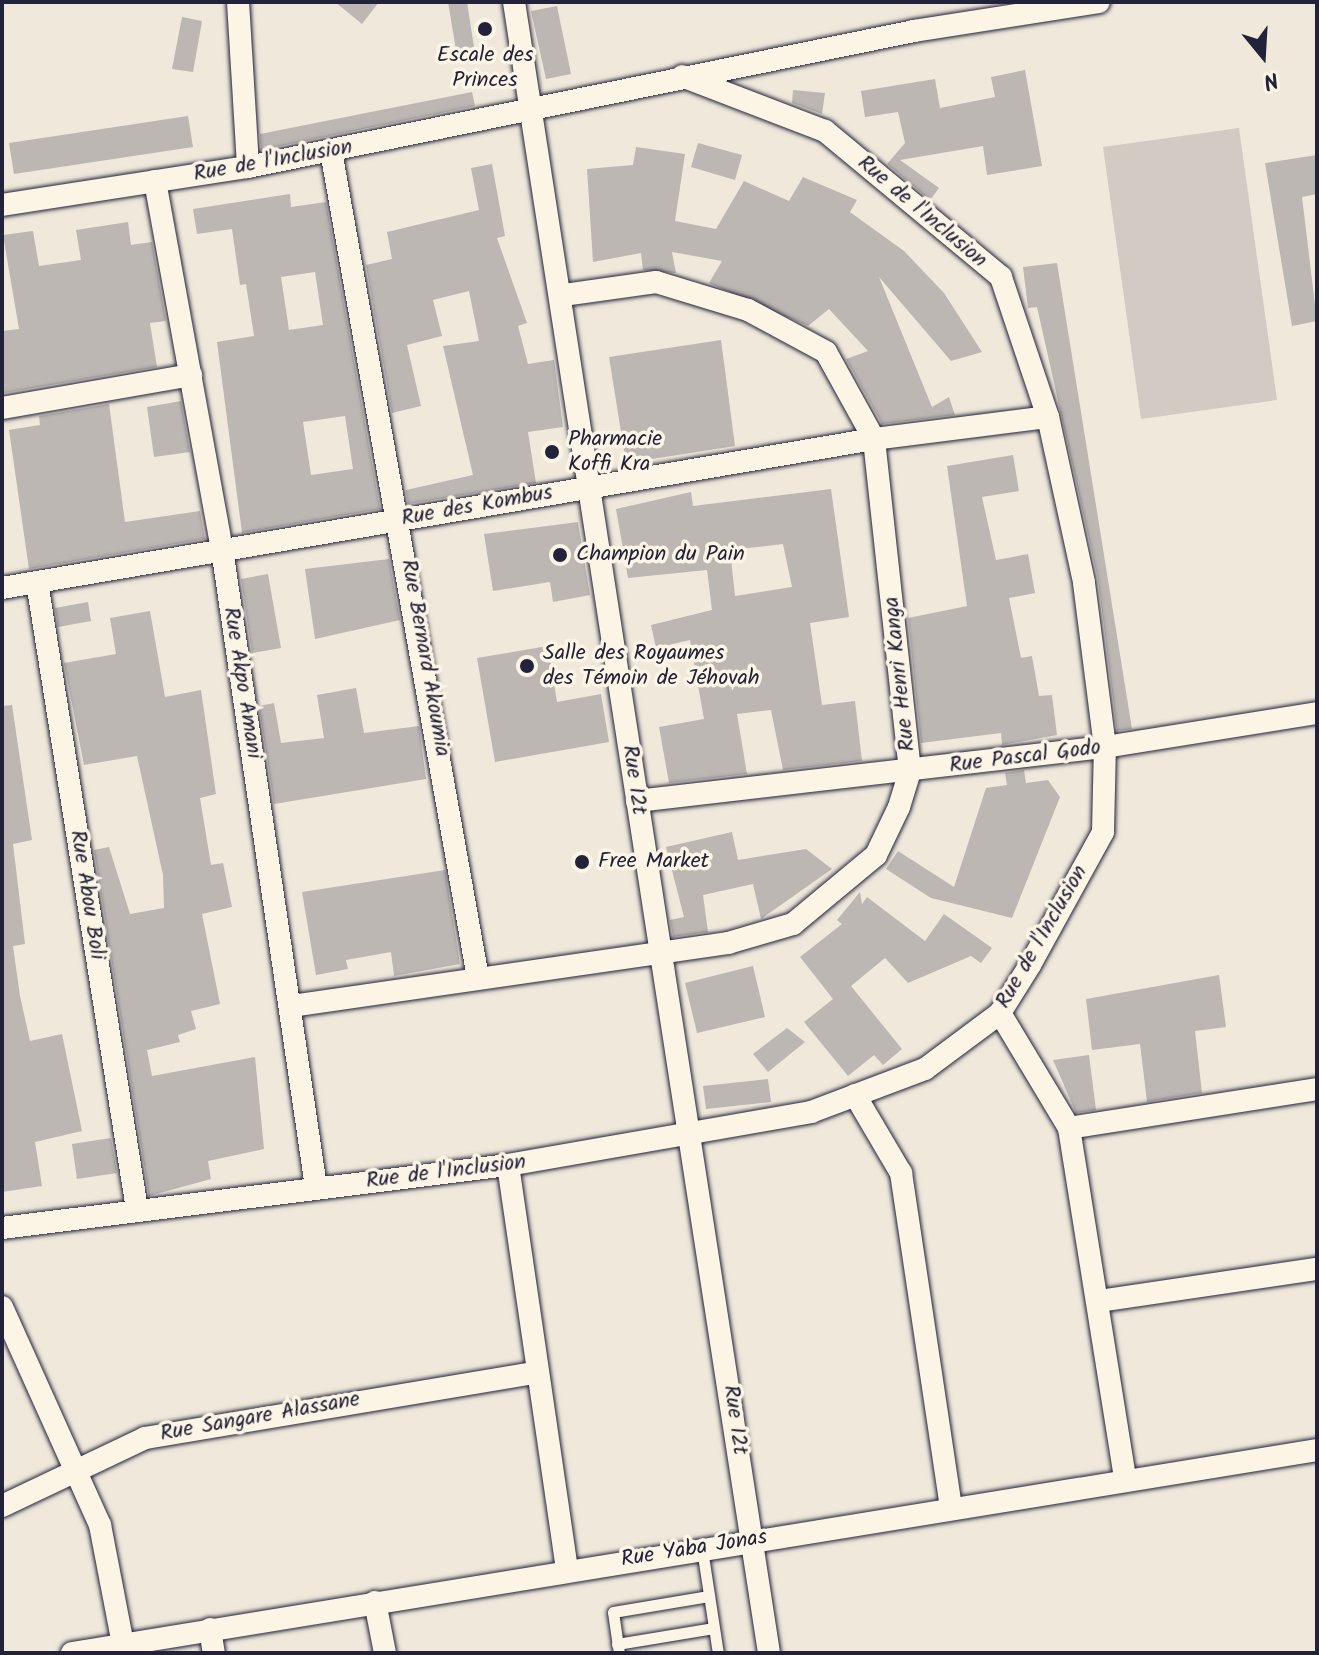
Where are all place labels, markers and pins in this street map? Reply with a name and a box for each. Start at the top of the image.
marker: Escale des Princes [476,20,494,38]
place label: Escale des Princes [437,42,533,94]
place label: Pharmacie Koffi Kra [568,426,662,478]
marker: Pharmacie Koffi Kra [543,443,561,461]
place label: Champion du Pain [576,542,745,568]
marker: Champion du Pain [551,546,569,564]
place label: Salle des Royaumes des Témoin de Jéhovah [543,640,760,692]
marker: Salle des Royaumes des Témoin de Jéhovah [518,657,536,675]
place label: Free Market [598,849,709,875]
marker: Free Market [573,853,591,871]

